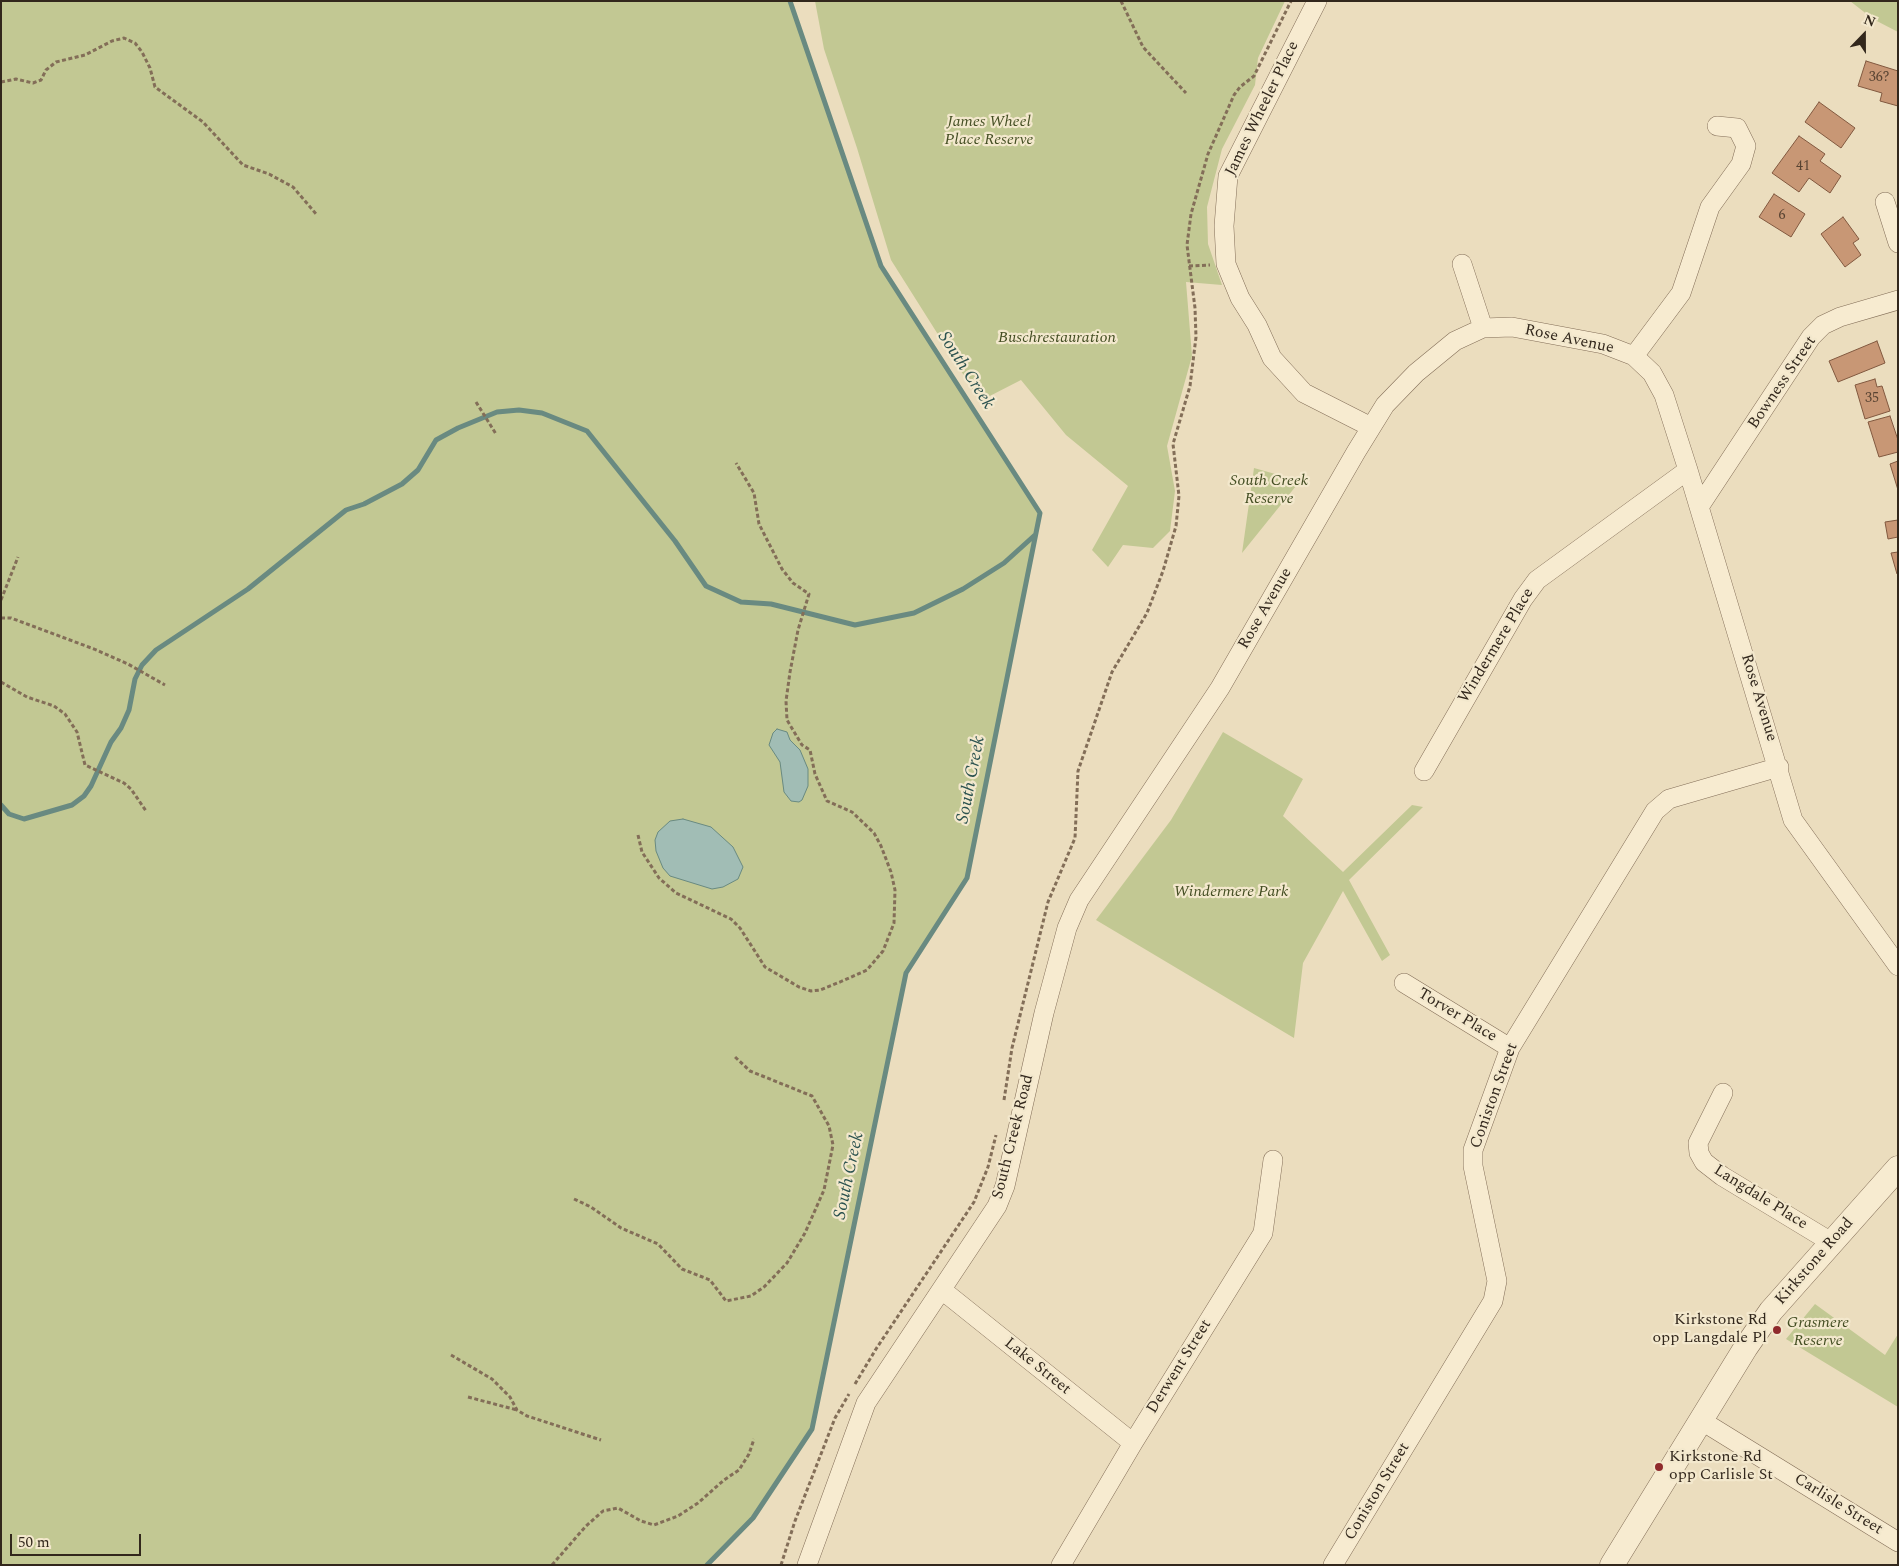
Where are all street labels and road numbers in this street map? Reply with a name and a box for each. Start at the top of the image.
street label: James Wheeler Place [1222,39,1304,179]
street label: Rose Avenue [1523,321,1615,359]
street label: Bowness Street [1745,333,1821,433]
street label: Rose Avenue [1235,565,1297,653]
street label: Windermere Place [1455,585,1539,707]
street label: Rose Avenue [1736,652,1780,744]
street label: Torver Place [1414,985,1500,1047]
street label: Coniston Street [1467,1041,1523,1151]
street label: South Creek Road [989,1073,1039,1201]
street label: Langdale Place [1710,1162,1810,1234]
street label: Kirkstone Road [1772,1214,1858,1310]
street label: Derwent Street [1143,1316,1217,1418]
street label: Lake Street [1000,1334,1074,1400]
street label: Coniston Street [1341,1440,1415,1544]
street label: Carlisle Street [1790,1470,1886,1540]

